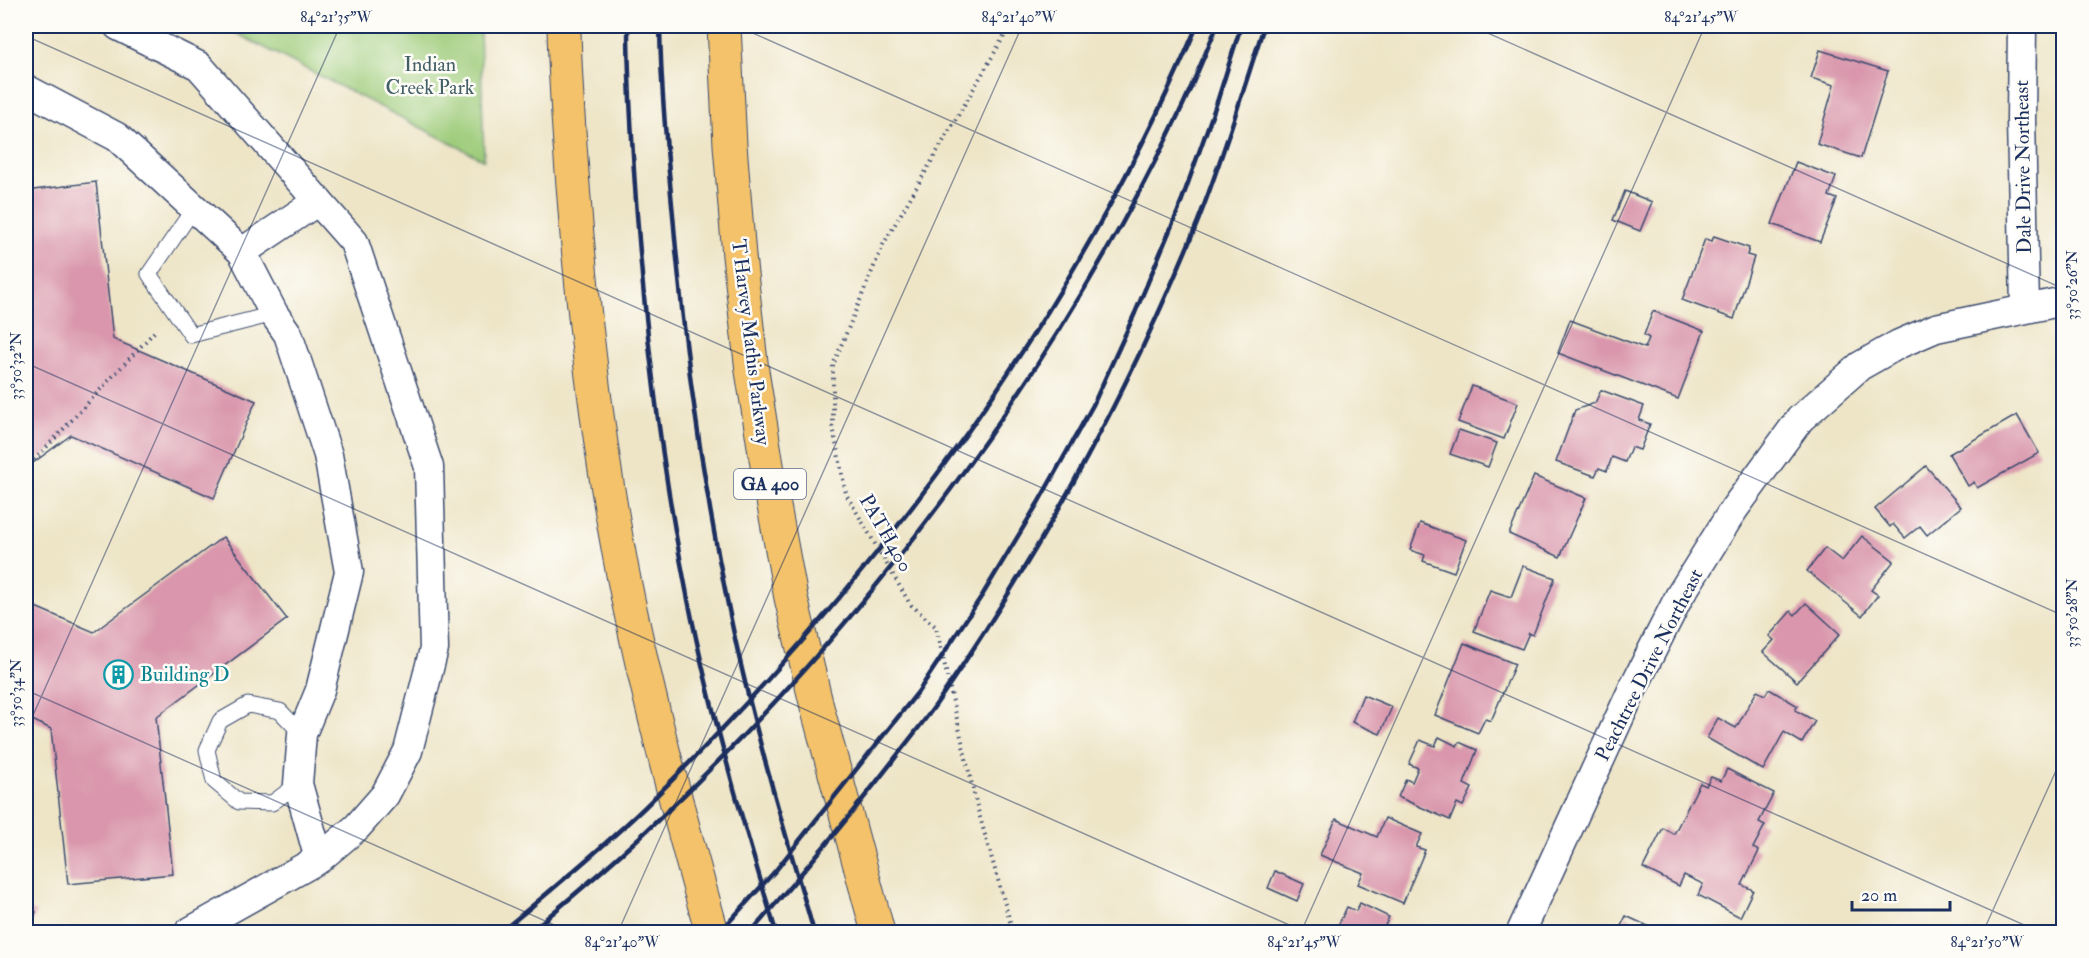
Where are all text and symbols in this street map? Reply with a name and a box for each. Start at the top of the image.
text: 84°21'35"W [300,8,372,27]
text: 84°21'40"W [982,8,1057,27]
text: 84°21'45"W [1664,8,1739,27]
park label: Indian Creek Park [386,52,475,100]
street label: Dale Drive Northeast [2009,80,2037,254]
street label: T Harvey Mathis Parkway [726,238,776,448]
text: 33°50'26"N [2063,249,2082,320]
text: 33°50'32"N [7,331,26,400]
road number: GA 400 [734,469,806,499]
street label: PATH400 [854,490,918,576]
street label: Peachtree Drive Northeast [1590,564,1709,765]
text: 33°50'28"N [2063,578,2082,648]
text: 33°50'34"N [7,658,26,727]
building icon: Building D [103,658,135,690]
place label: Building D [140,662,230,687]
scale bar [1852,874,1950,912]
text: 20 m [1861,884,1897,907]
text: 84°21'40"W [585,933,660,952]
text: 84°21'45"W [1267,933,1342,952]
text: 84°21'50"W [1950,933,2024,952]

